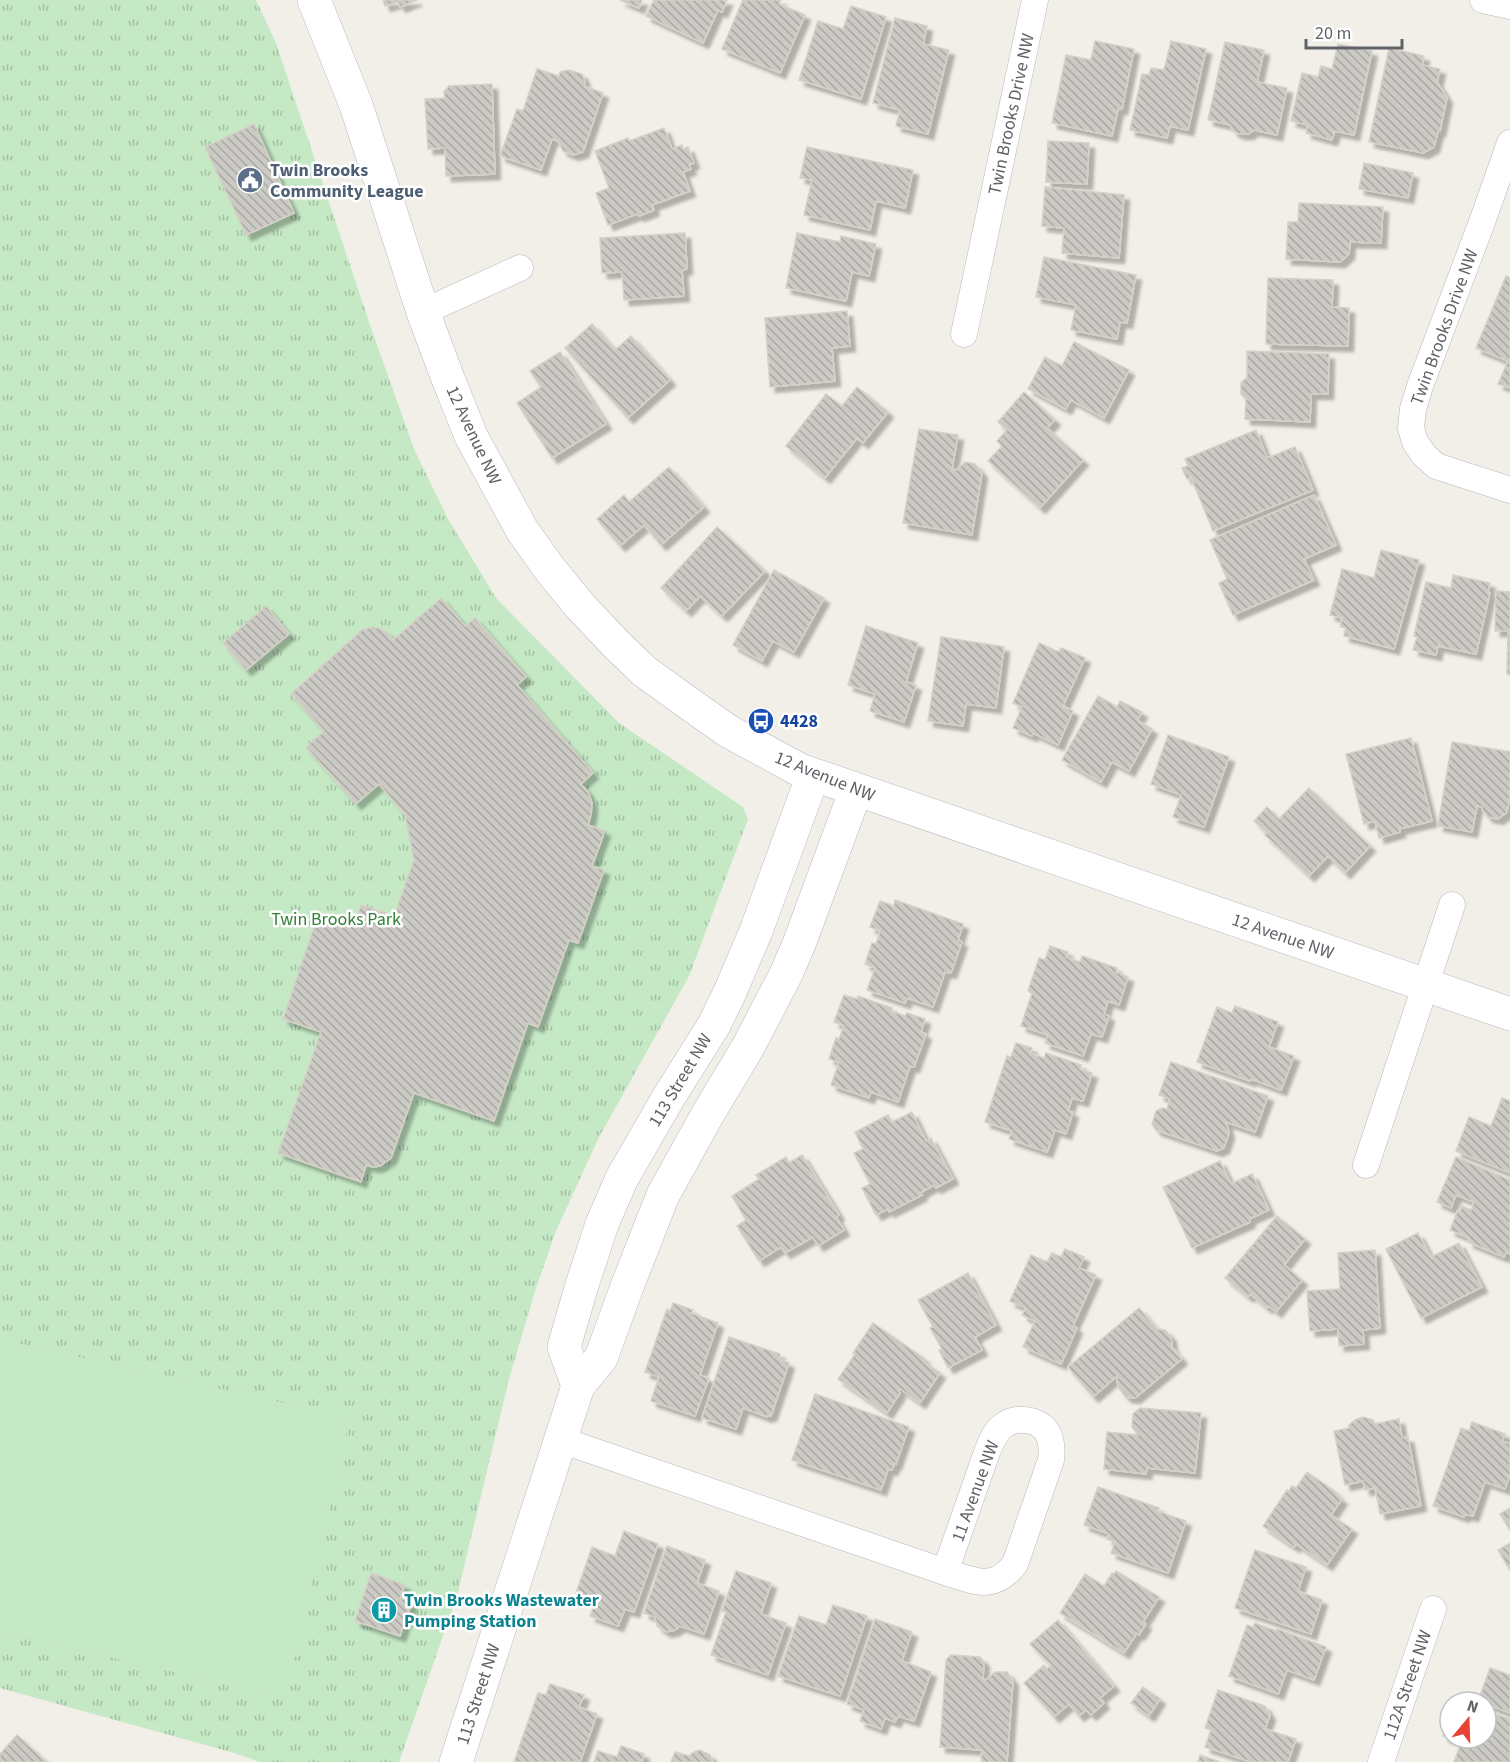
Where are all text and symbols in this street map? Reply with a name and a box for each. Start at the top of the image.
scale bar [1306,12,1402,50]
text: 20 m [1315,21,1351,46]
street label: Twin Brooks Drive NW [982,31,1041,197]
place label: Twin Brooks Community League [270,158,424,204]
public building icon: Twin Brooks Community League [235,165,265,195]
street label: Twin Brooks Drive NW [1405,246,1484,409]
street label: 12 Avenue NW [440,382,507,489]
bus stop icon: 4428 [746,706,776,736]
place label: 4428 [780,709,818,734]
street label: 12 Avenue NW [771,745,879,808]
park label: Twin Brooks Park [271,907,401,932]
street label: 12 Avenue NW [1228,907,1337,966]
street label: 113 Street NW [643,1029,718,1132]
street label: 11 Avenue NW [946,1437,1005,1545]
place label: Twin Brooks Wastewater Pumping Station [404,1588,600,1634]
building icon: Twin Brooks Wastewater Pumping Station [369,1595,399,1625]
street label: 112A Street NW [1377,1627,1438,1743]
street label: 113 Street NW [450,1640,507,1748]
north arrow [1438,1690,1498,1750]
text: N [1464,1695,1481,1719]

